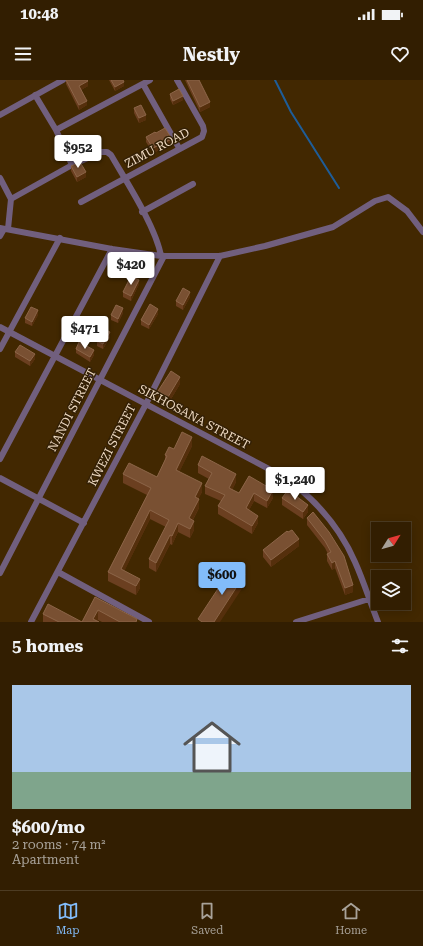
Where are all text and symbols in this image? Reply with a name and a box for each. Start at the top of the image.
text: 10:48 [20,5,58,23]
icon: menu [12,43,34,65]
icon: heart [389,43,411,65]
text: Nestly [183,44,240,65]
street label: ZIMU ROAD [122,125,192,171]
pin: $952 [54,135,102,169]
text: $952 [63,140,93,155]
pin: $420 [107,252,155,286]
text: $420 [116,257,146,272]
pin: $471 [61,316,109,350]
text: $471 [70,321,100,336]
street label: NANDI STREET [45,366,99,454]
street label: SIKHOSANA STREET [136,382,252,452]
street label: KWEZI STREET [85,402,139,488]
pin: $1,240 [262,467,328,501]
text: $1,240 [275,472,315,487]
north arrow [371,522,411,562]
map controls [371,522,411,610]
pin: $600 [198,562,246,596]
text: $600 [207,567,237,582]
button: layers [371,570,411,610]
icon: filters [389,635,411,657]
text: 5 homes [12,636,83,656]
icon: home [176,711,248,783]
text: $600/mo [12,817,85,837]
text: 2 rooms · 74 m² [12,837,106,852]
text: Apartment [12,852,79,867]
tab: Map [56,900,79,937]
tab: Saved [191,900,223,937]
tab: Home [335,900,367,937]

